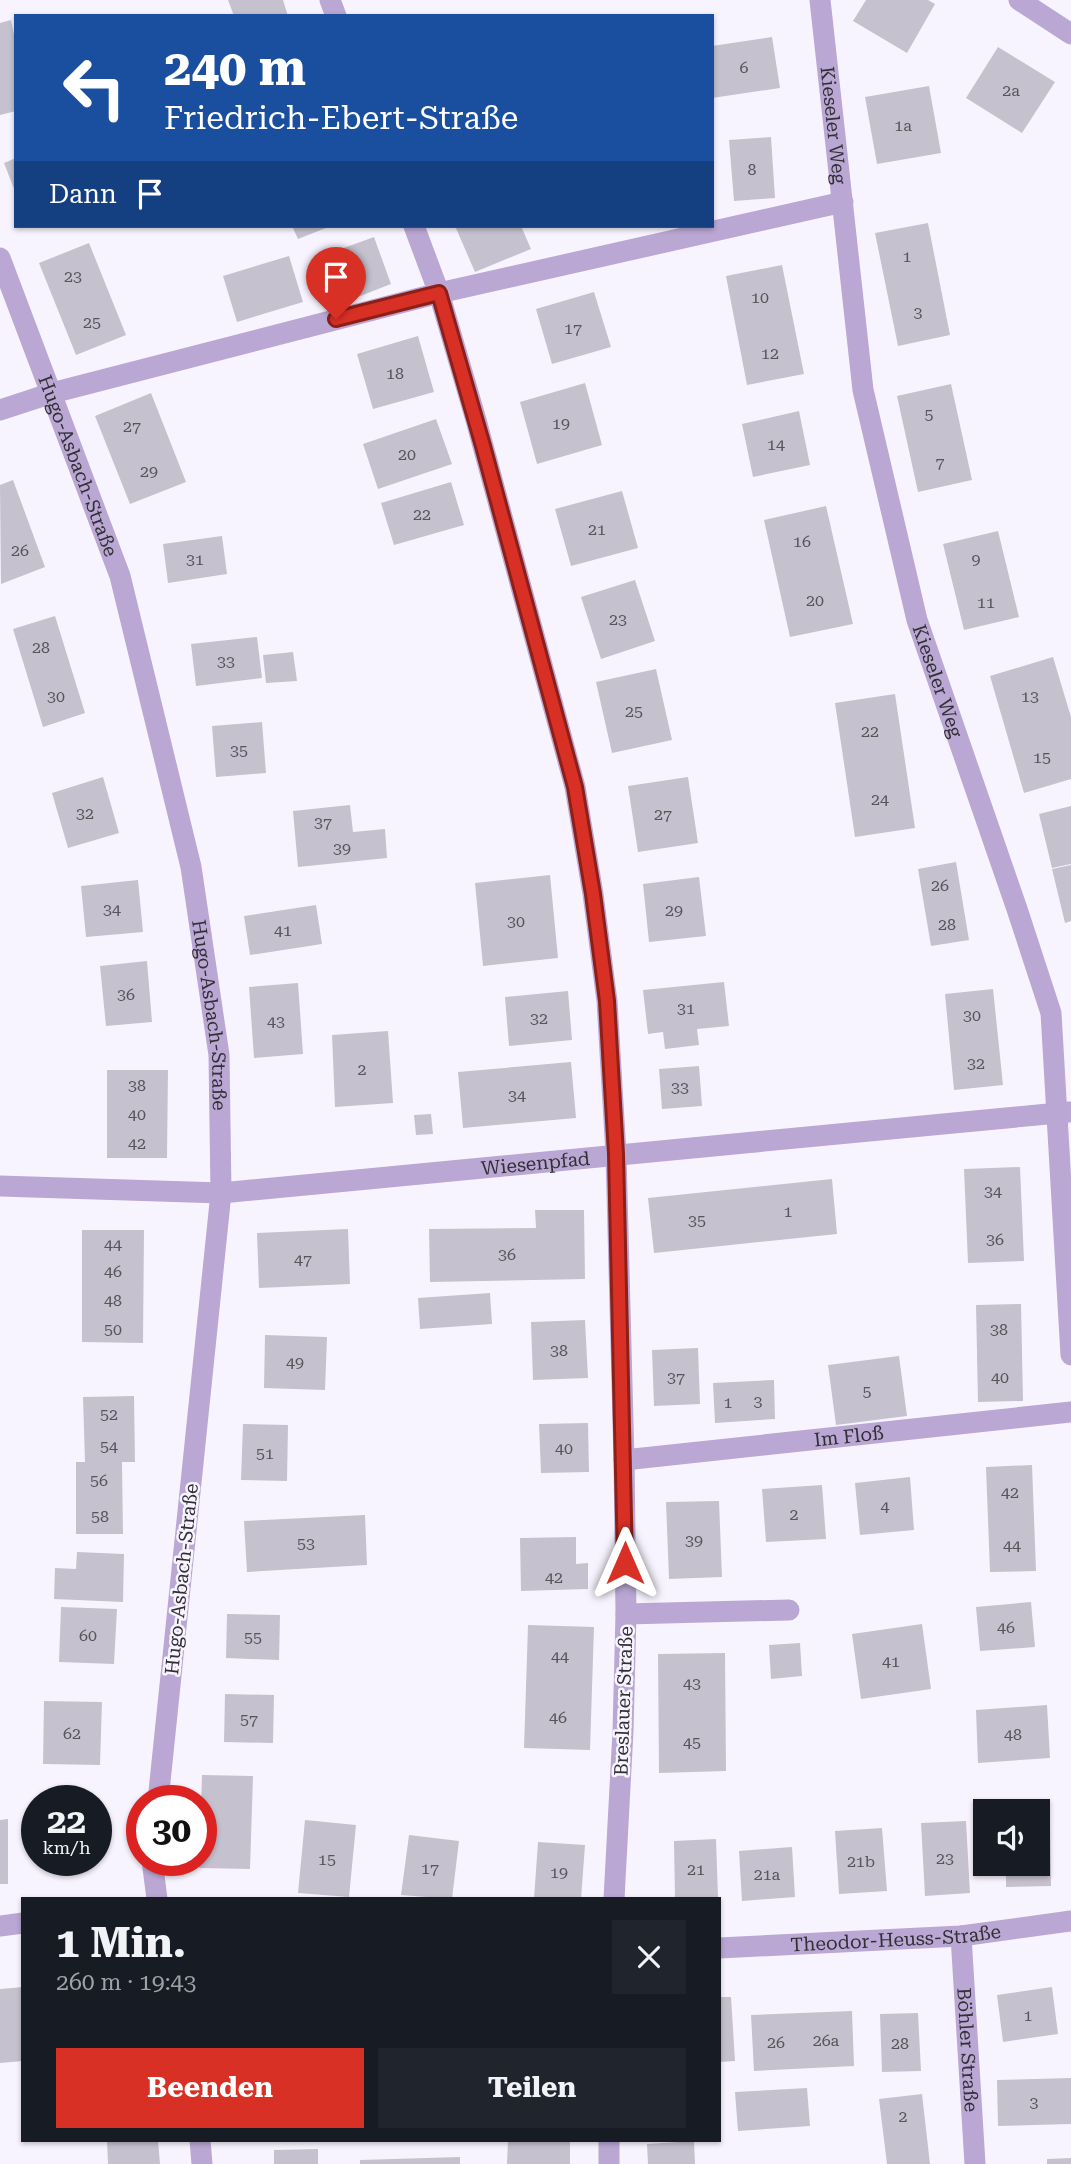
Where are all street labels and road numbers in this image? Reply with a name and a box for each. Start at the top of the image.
street label: Kieseler Weg [815,65,851,185]
street label: Hugo-Asbach-Straße [33,372,123,560]
street label: Kieseler Weg [907,621,968,741]
street label: Hugo-Asbach-Straße [187,918,231,1111]
street label: Wiesenpfad [480,1147,591,1180]
street label: Im Floß [813,1421,885,1452]
street label: Hugo-Asbach-Straße [160,1482,203,1676]
street label: Breslauer Straße [609,1626,638,1776]
street label: Theodor-Heuss-Straße [790,1920,1002,1956]
street label: Böhler Straße [952,1987,983,2113]

